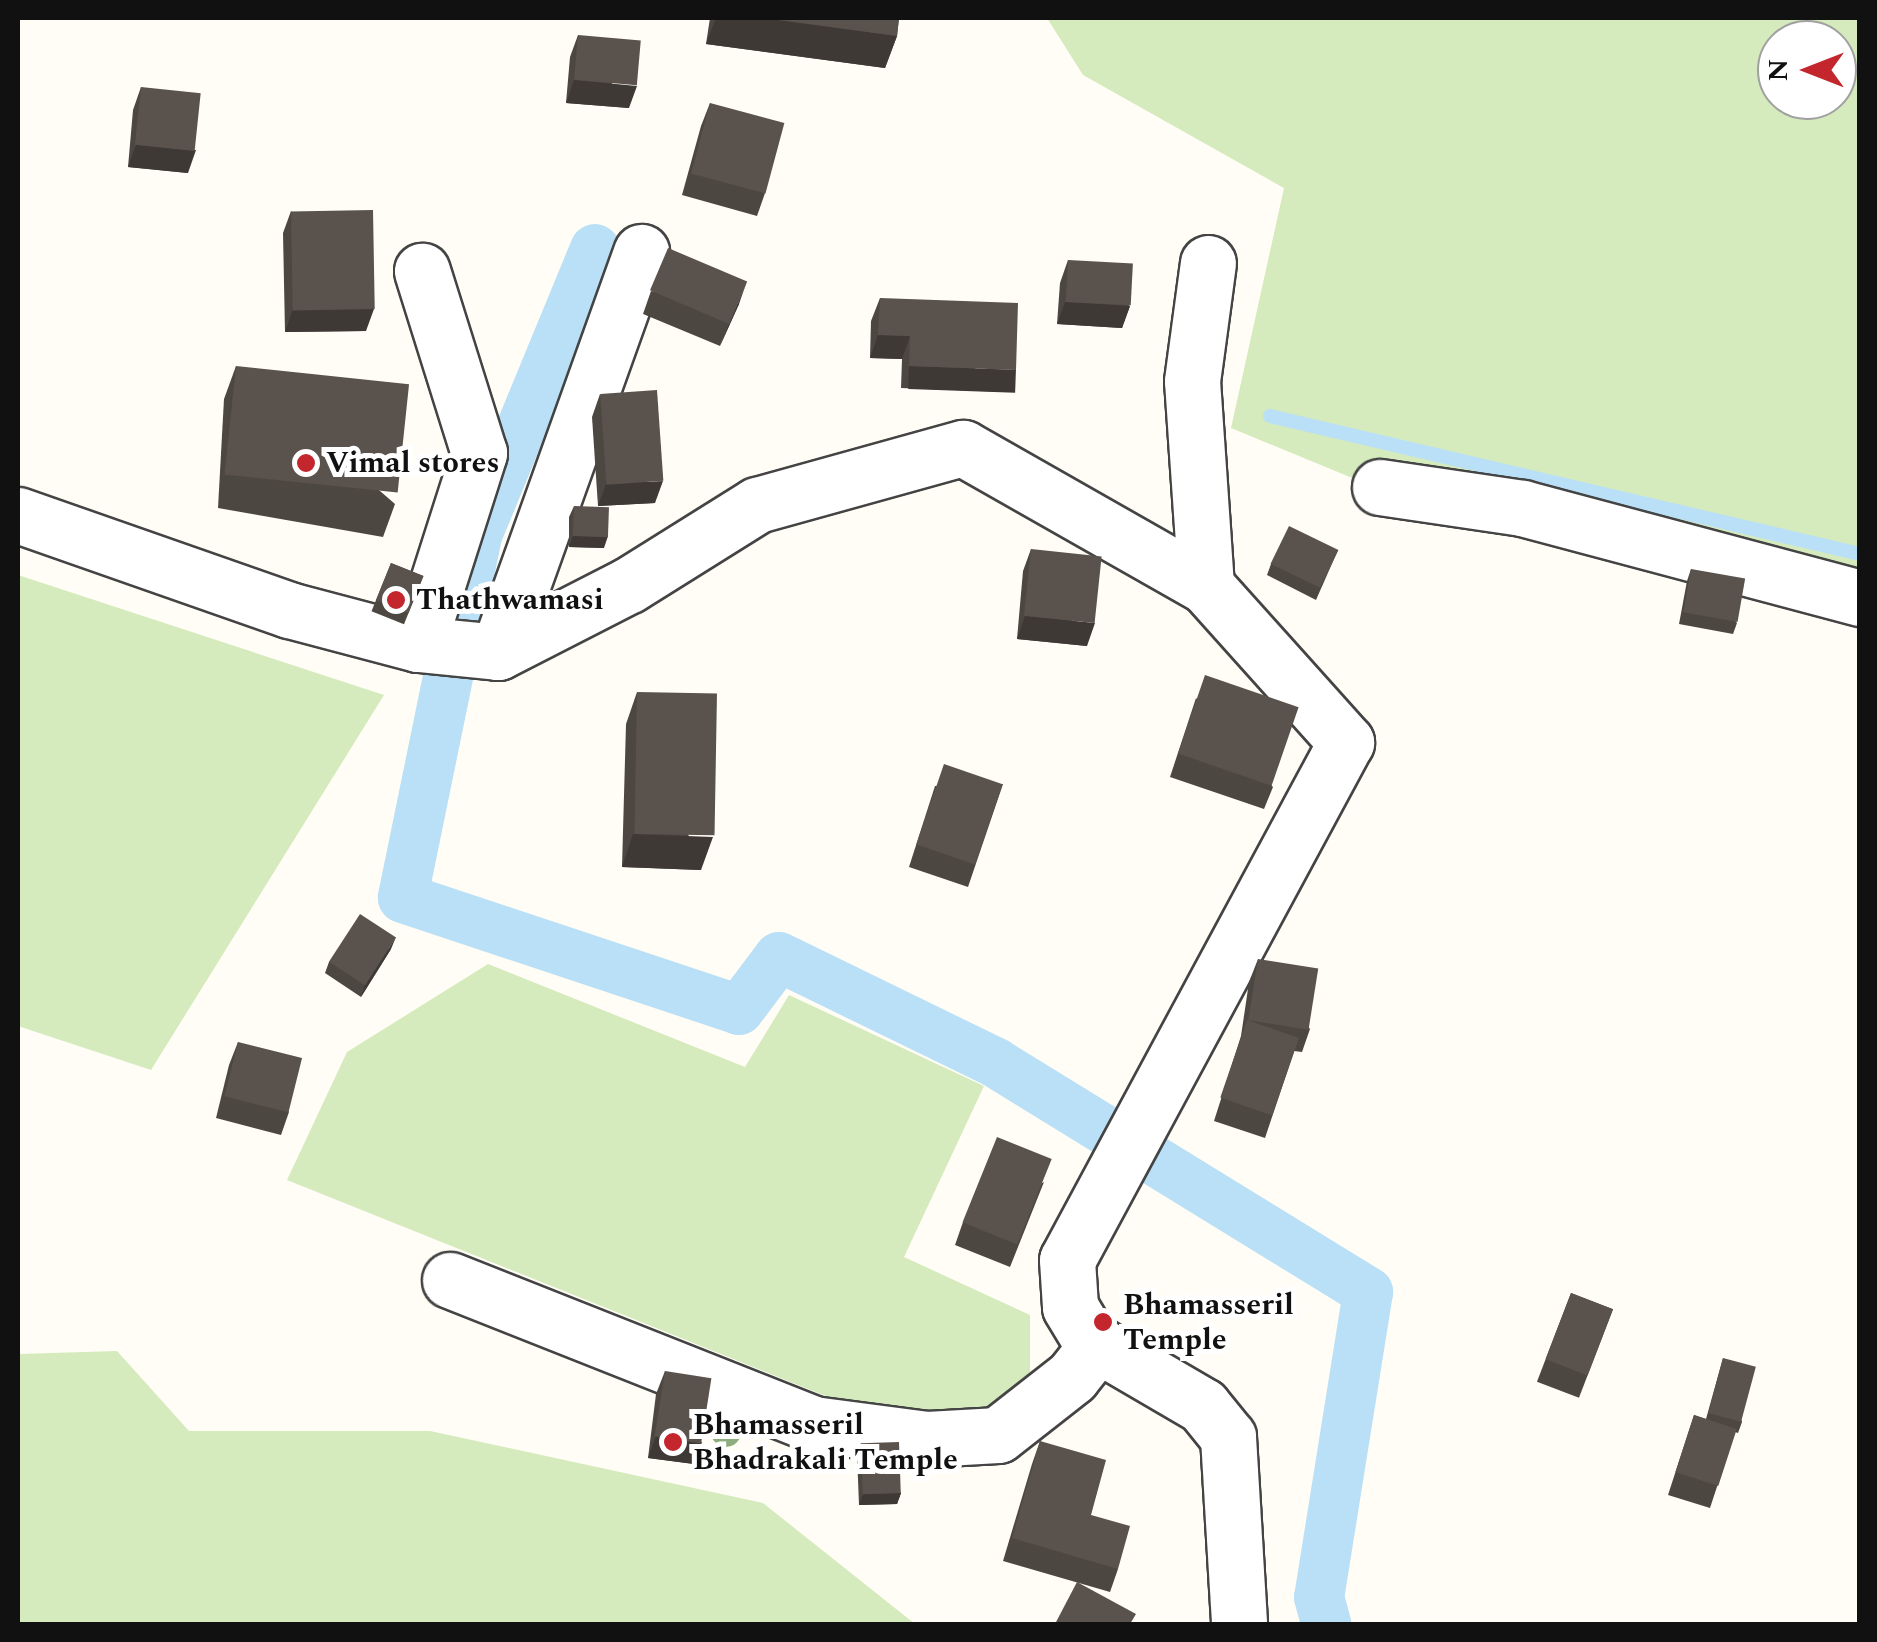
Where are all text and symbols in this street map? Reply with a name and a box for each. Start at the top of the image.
north arrow [1757,20,1857,120]
text: N [1757,59,1800,81]
place label: Vimal stores [326,445,500,481]
marker: Vimal stores [295,452,317,474]
place label: Thathwamasi [416,582,604,618]
marker: Thathwamasi [385,589,407,611]
place label: Bhamasseril Temple [1123,1287,1294,1358]
marker: Bhamasseril Temple [1092,1311,1114,1333]
place label: Bhamasseril Bhadrakali Temple [693,1407,958,1478]
marker: Bhamasseril Bhadrakali Temple [662,1431,684,1453]

